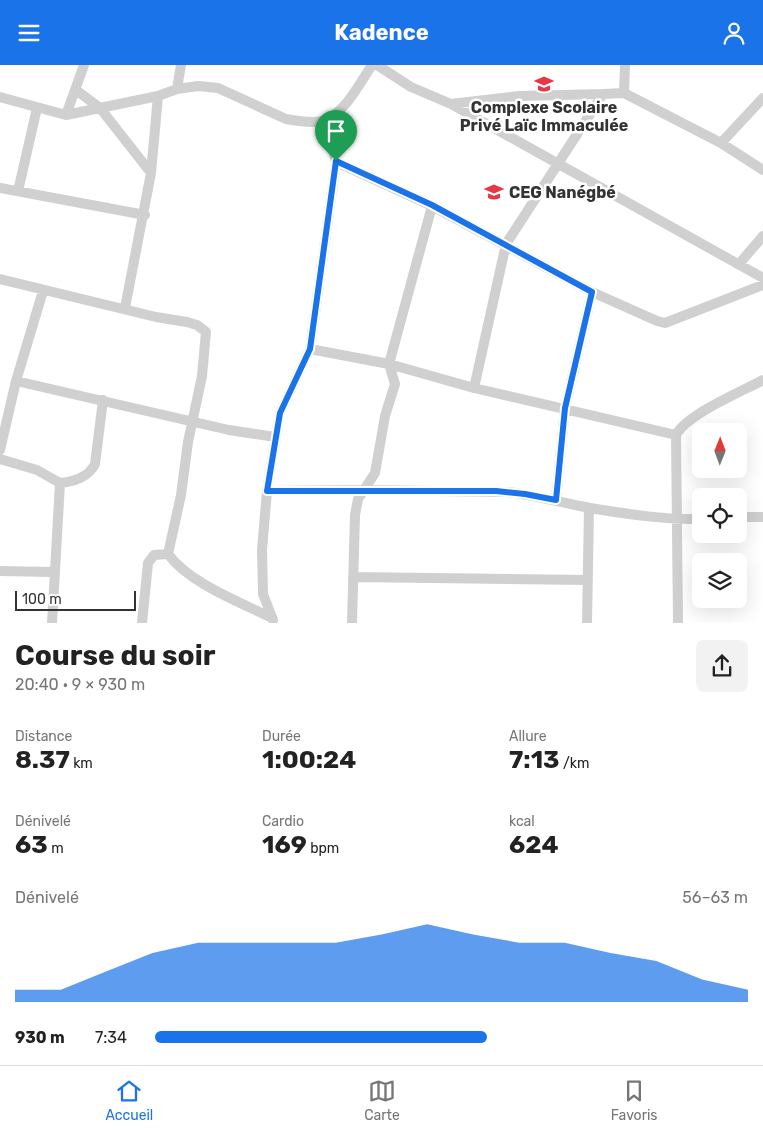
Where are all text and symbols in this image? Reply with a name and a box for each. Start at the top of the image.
icon: menu [15,19,43,47]
text: Kadence [334,19,429,46]
icon: person [720,19,748,47]
school or university icon: Complexe Scolaire Privé Laïc Immaculée [533,73,555,95]
place label: Complexe Scolaire Privé Laïc Immaculée [460,98,628,135]
pin [315,110,357,161]
icon: arrive [322,117,350,145]
school or university icon: CEG Nanégbé [483,181,505,203]
place label: CEG Nanégbé [509,183,616,202]
north arrow [692,423,748,477]
map controls [692,423,747,608]
button: locate [692,488,747,543]
button: layers [692,553,747,608]
scale bar [15,587,136,611]
text: 100 m [22,591,62,608]
text: Course du soir [15,639,215,672]
button: share [696,640,748,692]
text: 20:40 · 9 × 930 m [15,675,145,694]
text: Distance [15,728,72,745]
text: Durée [262,728,301,745]
text: Allure [509,728,547,745]
text: 8.37 [15,745,70,774]
text: 1:00:24 [262,745,356,774]
text: 7:13 [509,745,560,774]
text: km [70,755,93,772]
text: /km [560,755,589,772]
text: Dénivelé [15,813,71,830]
text: Cardio [262,813,304,830]
text: kcal [509,813,535,830]
text: 63 [15,830,48,859]
text: 169 [262,830,307,859]
text: 624 [509,830,559,859]
text: m [48,840,64,857]
text: bpm [307,840,339,857]
text: Dénivelé [15,888,79,907]
text: 56–63 m [682,888,748,907]
text: 930 m [15,1028,65,1047]
text: 7:34 [95,1028,127,1047]
tab: Accueil [105,1077,153,1124]
tab: Carte [364,1077,400,1124]
tab: Favoris [611,1077,658,1124]

